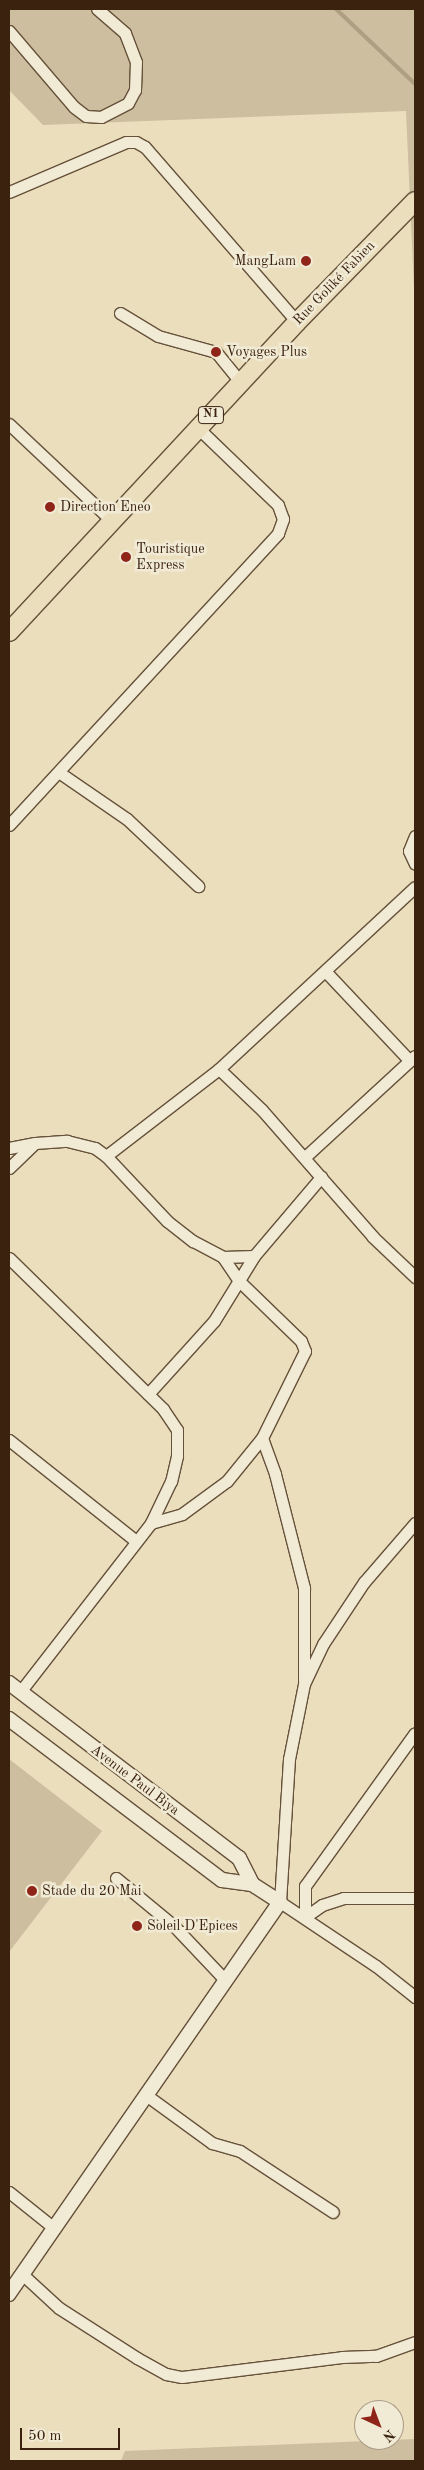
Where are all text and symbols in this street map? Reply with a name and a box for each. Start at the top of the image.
street label: Rue Goliké Fabien [290,237,378,329]
place label: MangLam [235,253,296,269]
marker: MangLam [300,255,312,267]
place label: Voyages Plus [226,344,307,360]
marker: Voyages Plus [210,346,222,358]
road number: N1 [197,406,225,424]
place label: Direction Eneo [60,499,151,515]
marker: Direction Eneo [44,501,56,513]
place label: Touristique Express [136,541,205,574]
marker: Touristique Express [120,551,132,563]
street label: Avenue Paul Biya [87,1741,183,1819]
place label: Stade du 20 Mai [42,1883,141,1899]
marker: Stade du 20 Mai [26,1885,38,1897]
place label: Soleil D'Epices [147,1918,238,1934]
marker: Soleil D'Epices [131,1920,143,1932]
north arrow [354,2400,404,2450]
scale bar [22,2418,122,2450]
text: N [380,2426,397,2444]
text: 50 m [28,2429,62,2444]

